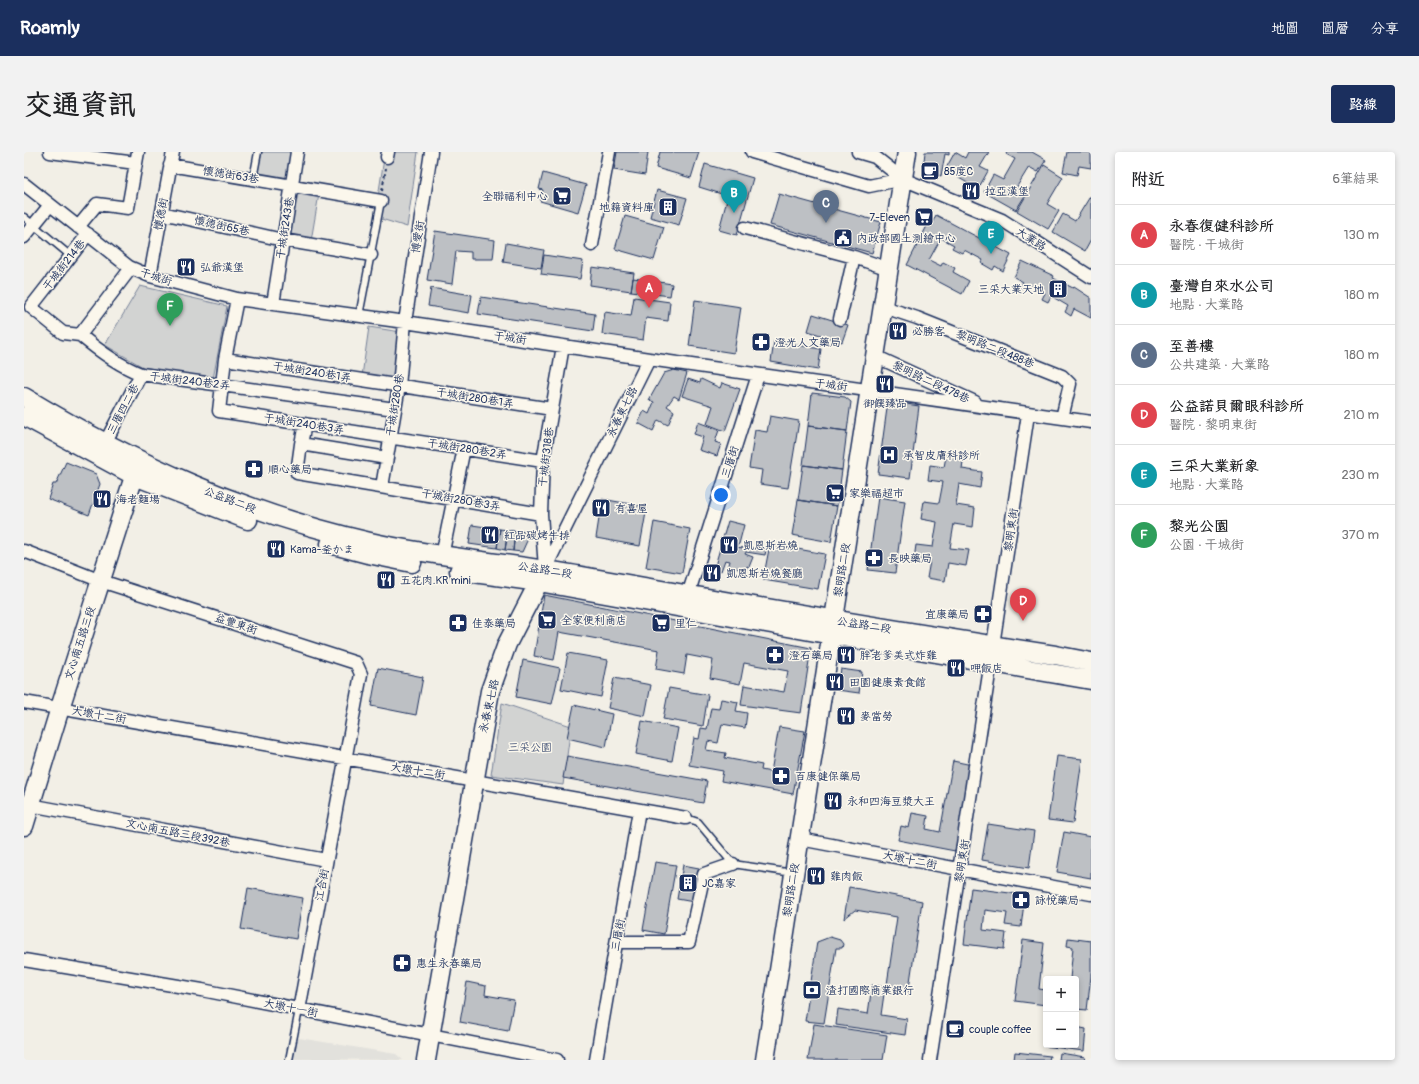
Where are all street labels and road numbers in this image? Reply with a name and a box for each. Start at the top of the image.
street label: 懷德街63巷 [202,164,260,186]
street label: 懷德街 [152,196,170,231]
street label: 干城街243巷 [274,196,296,260]
street label: 懷德街65巷 [193,214,251,238]
street label: 博愛街 [409,219,427,254]
street label: 大業路 [1014,225,1048,253]
street label: 干城街214巷 [40,237,88,293]
street label: 干城街 [138,265,175,289]
street label: 黎明路二段488巷 [954,327,1036,371]
street label: 干城街 [493,329,528,347]
street label: 黎明路二段478巷 [890,358,972,406]
street label: 干城街240巷1弄 [272,359,352,385]
street label: 干城街240巷2弄 [149,370,231,392]
street label: 干城街280巷 [384,373,406,437]
street label: 干城街 [814,376,849,394]
street label: 三厝四二巷 [104,382,142,436]
street label: 永春東七路 [604,384,640,440]
street label: 干城街280巷1弄 [435,385,515,411]
street label: 干城街240巷3弄 [263,411,345,437]
street label: 干城街318巷 [536,426,556,488]
street label: 干城街280巷2弄 [426,436,508,462]
street label: 三厝街 [719,443,742,480]
street label: 公益路二段 [202,484,258,516]
street label: 干城街280巷3弄 [420,487,502,513]
street label: 黎明東街 [1002,506,1021,553]
street label: 黎明路二段 [831,542,853,598]
street label: 公益路二段 [517,559,573,581]
street label: 文心南五路三段 [62,604,98,682]
street label: 益豐東街 [213,611,260,637]
street label: 公益路二段 [836,614,892,636]
street label: 永春東七路 [476,678,502,734]
street label: 大墩十二街 [71,704,128,726]
street label: 大墩十二街 [390,760,447,782]
street label: 文心南五路三段392巷 [125,817,231,849]
street label: 黎明東街 [952,837,972,884]
street label: 大墩十二街 [882,848,939,872]
street label: 黎明路二段 [780,862,802,918]
street label: 江合街 [313,867,331,902]
street label: 三厝街 [609,917,627,952]
street label: 大墩十一街 [263,996,320,1020]

